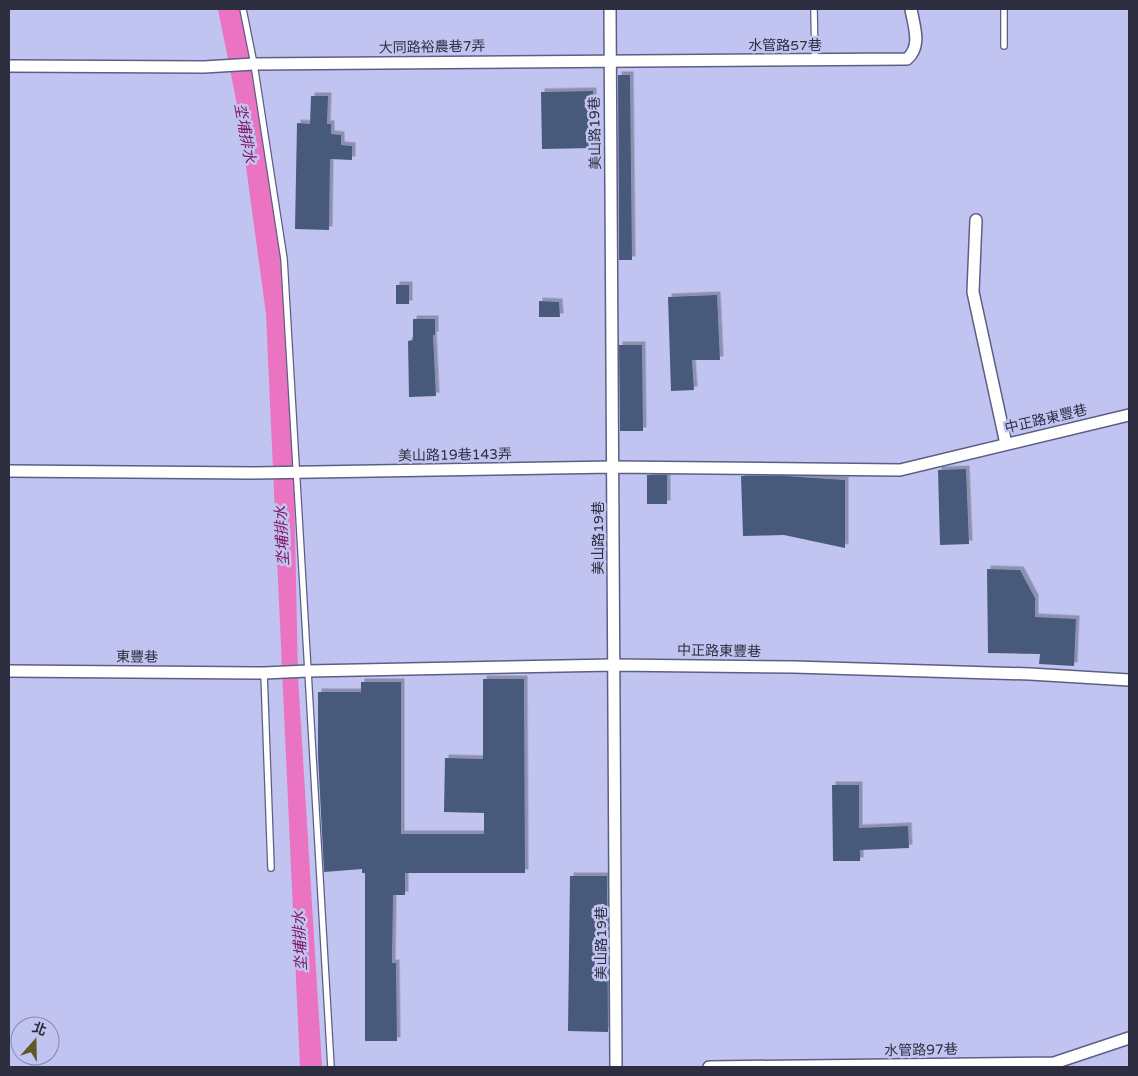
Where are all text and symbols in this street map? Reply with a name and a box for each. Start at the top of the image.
street label: 水管路57巷 [748,37,822,54]
street label: 大同路裕農巷7弄 [378,38,486,56]
street label: 美山路19巷 [586,96,604,170]
water label: 坔埔排水 [231,102,259,165]
street label: 中正路東豐巷 [1003,401,1089,437]
street label: 美山路19巷143弄 [398,446,512,464]
street label: 美山路19巷 [590,501,607,575]
water label: 坔埔排水 [271,505,293,566]
street label: 中正路東豐巷 [677,642,761,660]
street label: 東豐巷 [116,648,158,666]
street label: 美山路19巷 [593,906,610,980]
water label: 坔埔排水 [289,910,311,971]
north arrow [10,1016,60,1066]
text: 北 [30,1019,49,1040]
street label: 水管路97巷 [884,1041,958,1059]

